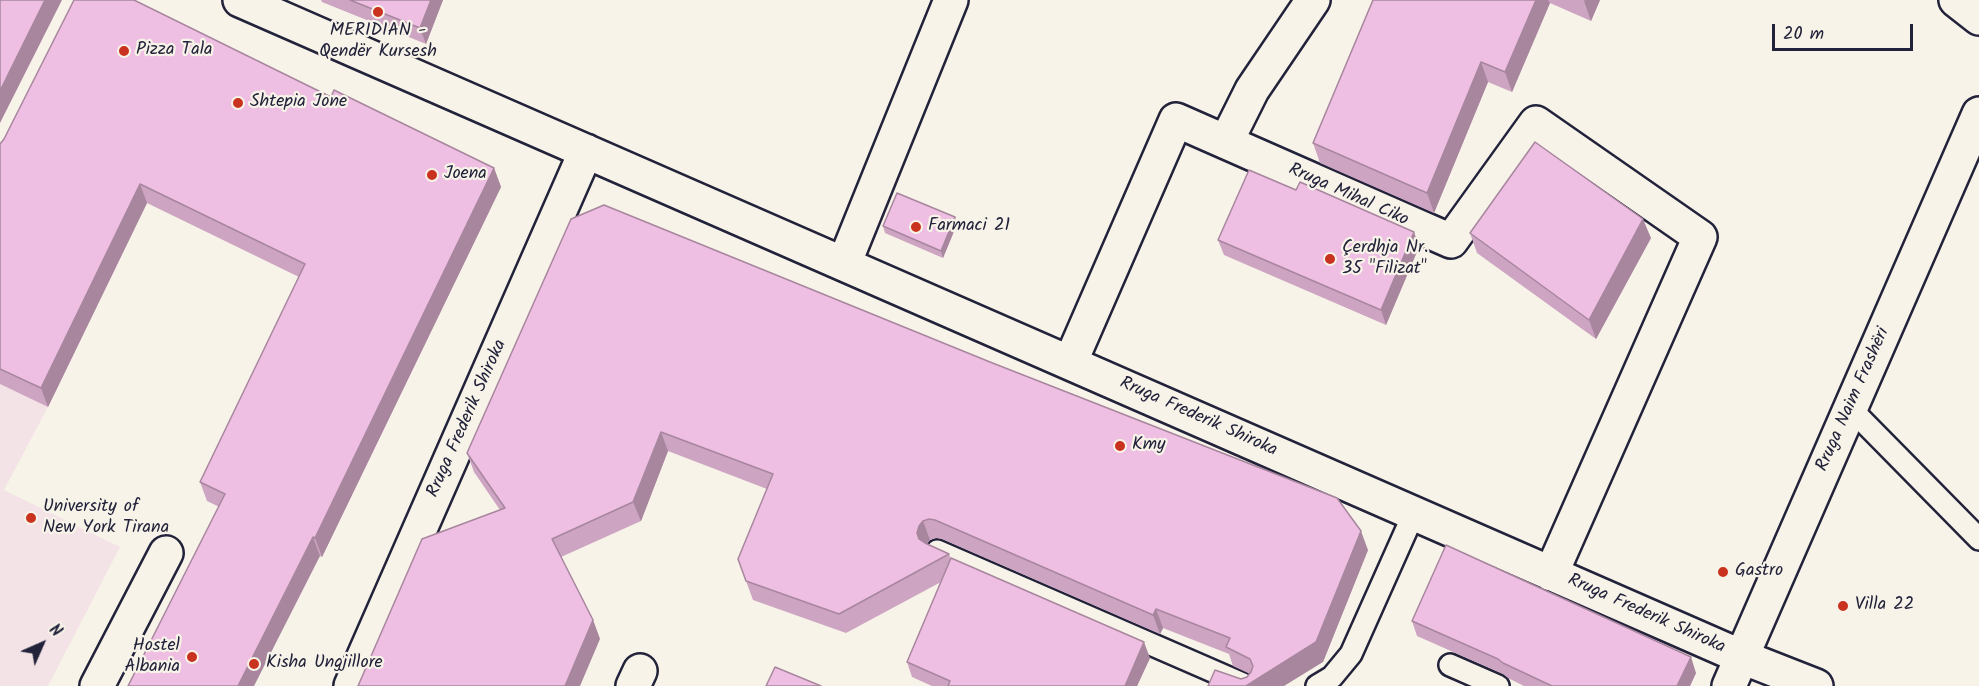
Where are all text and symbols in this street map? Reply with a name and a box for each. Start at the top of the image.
marker: MERIDIAN - Qendër Kursesh [371,5,385,19]
scale bar [1775,12,1916,50]
text: 20 m [1783,20,1824,49]
place label: MERIDIAN - Qendër Kursesh [319,21,437,63]
place label: Pizza Tala [136,40,212,62]
marker: Pizza Tala [117,44,131,58]
place label: Shtepia Jone [250,92,347,114]
marker: Shtepia Jone [231,96,245,110]
street label: Rruga Mihal Ciko [1285,160,1411,232]
place label: Joena [444,164,487,186]
marker: Joena [425,168,439,182]
place label: Farmaci 21 [928,216,1010,238]
marker: Farmaci 21 [909,220,923,234]
place label: Çerdhja Nr. 35 "Filizat" [1342,238,1428,280]
marker: Çerdhja Nr. 35 "Filizat" [1323,252,1337,266]
street label: Rruga Naim Frashëri [1813,325,1895,475]
street label: Rruga Frederik Shiroka [424,337,512,501]
street label: Rruga Frederik Shiroka [1116,374,1280,462]
place label: Kmy [1132,435,1165,457]
marker: Kmy [1113,439,1127,453]
place label: University of New York Tirana [43,497,169,540]
marker: University of New York Tirana [24,511,38,525]
place label: Gastro [1735,561,1783,583]
marker: Gastro [1716,565,1730,579]
street label: Rruga Frederik Shiroka [1564,571,1728,659]
place label: Villa 22 [1855,595,1914,617]
marker: Villa 22 [1836,599,1850,613]
north arrow [12,614,72,674]
text: N [43,618,67,643]
place label: Hostel Albania [124,636,180,678]
marker: Hostel Albania [185,650,199,664]
place label: Kisha Ungjillore [266,653,383,675]
marker: Kisha Ungjillore [247,657,261,671]

